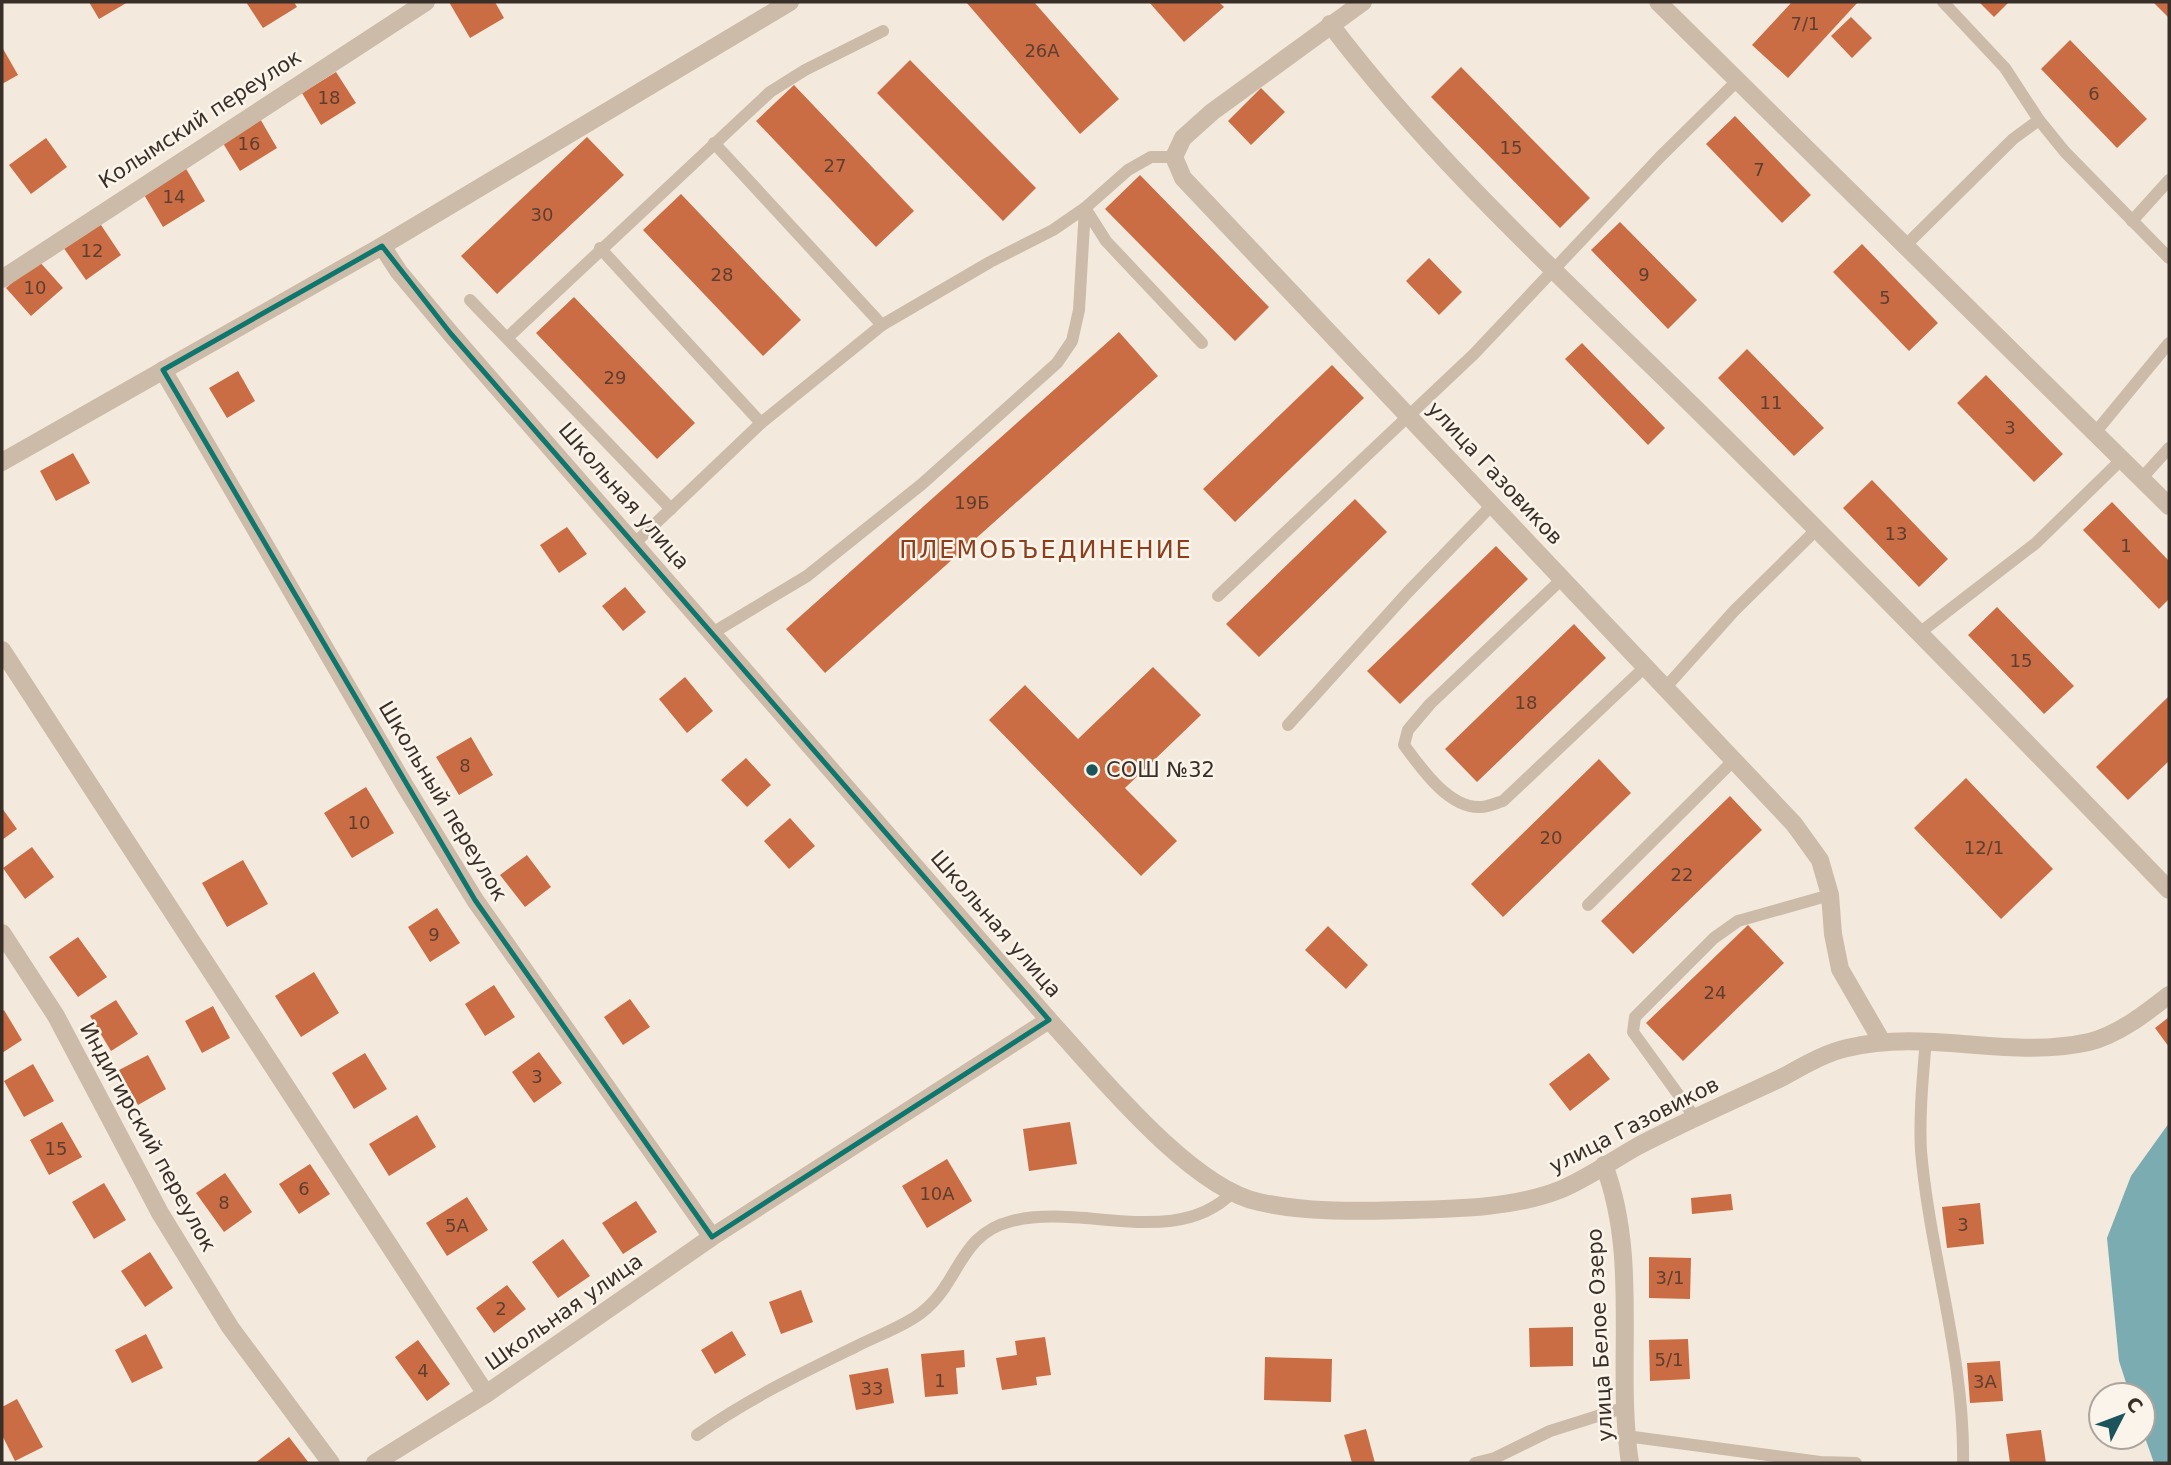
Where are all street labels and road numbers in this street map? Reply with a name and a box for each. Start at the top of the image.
street label: Колымский переулок [94,45,306,193]
street label: улица Газовиков [1422,396,1568,550]
street label: Школьная улица [554,418,694,574]
street label: Школьный переулок [374,697,512,905]
street label: Школьная улица [926,846,1066,1002]
street label: Индигирский переулок [75,1018,221,1256]
street label: улица Газовиков [1545,1072,1723,1178]
street label: улица Белое Озеро [1582,1228,1618,1442]
street label: Школьная улица [481,1249,647,1375]

